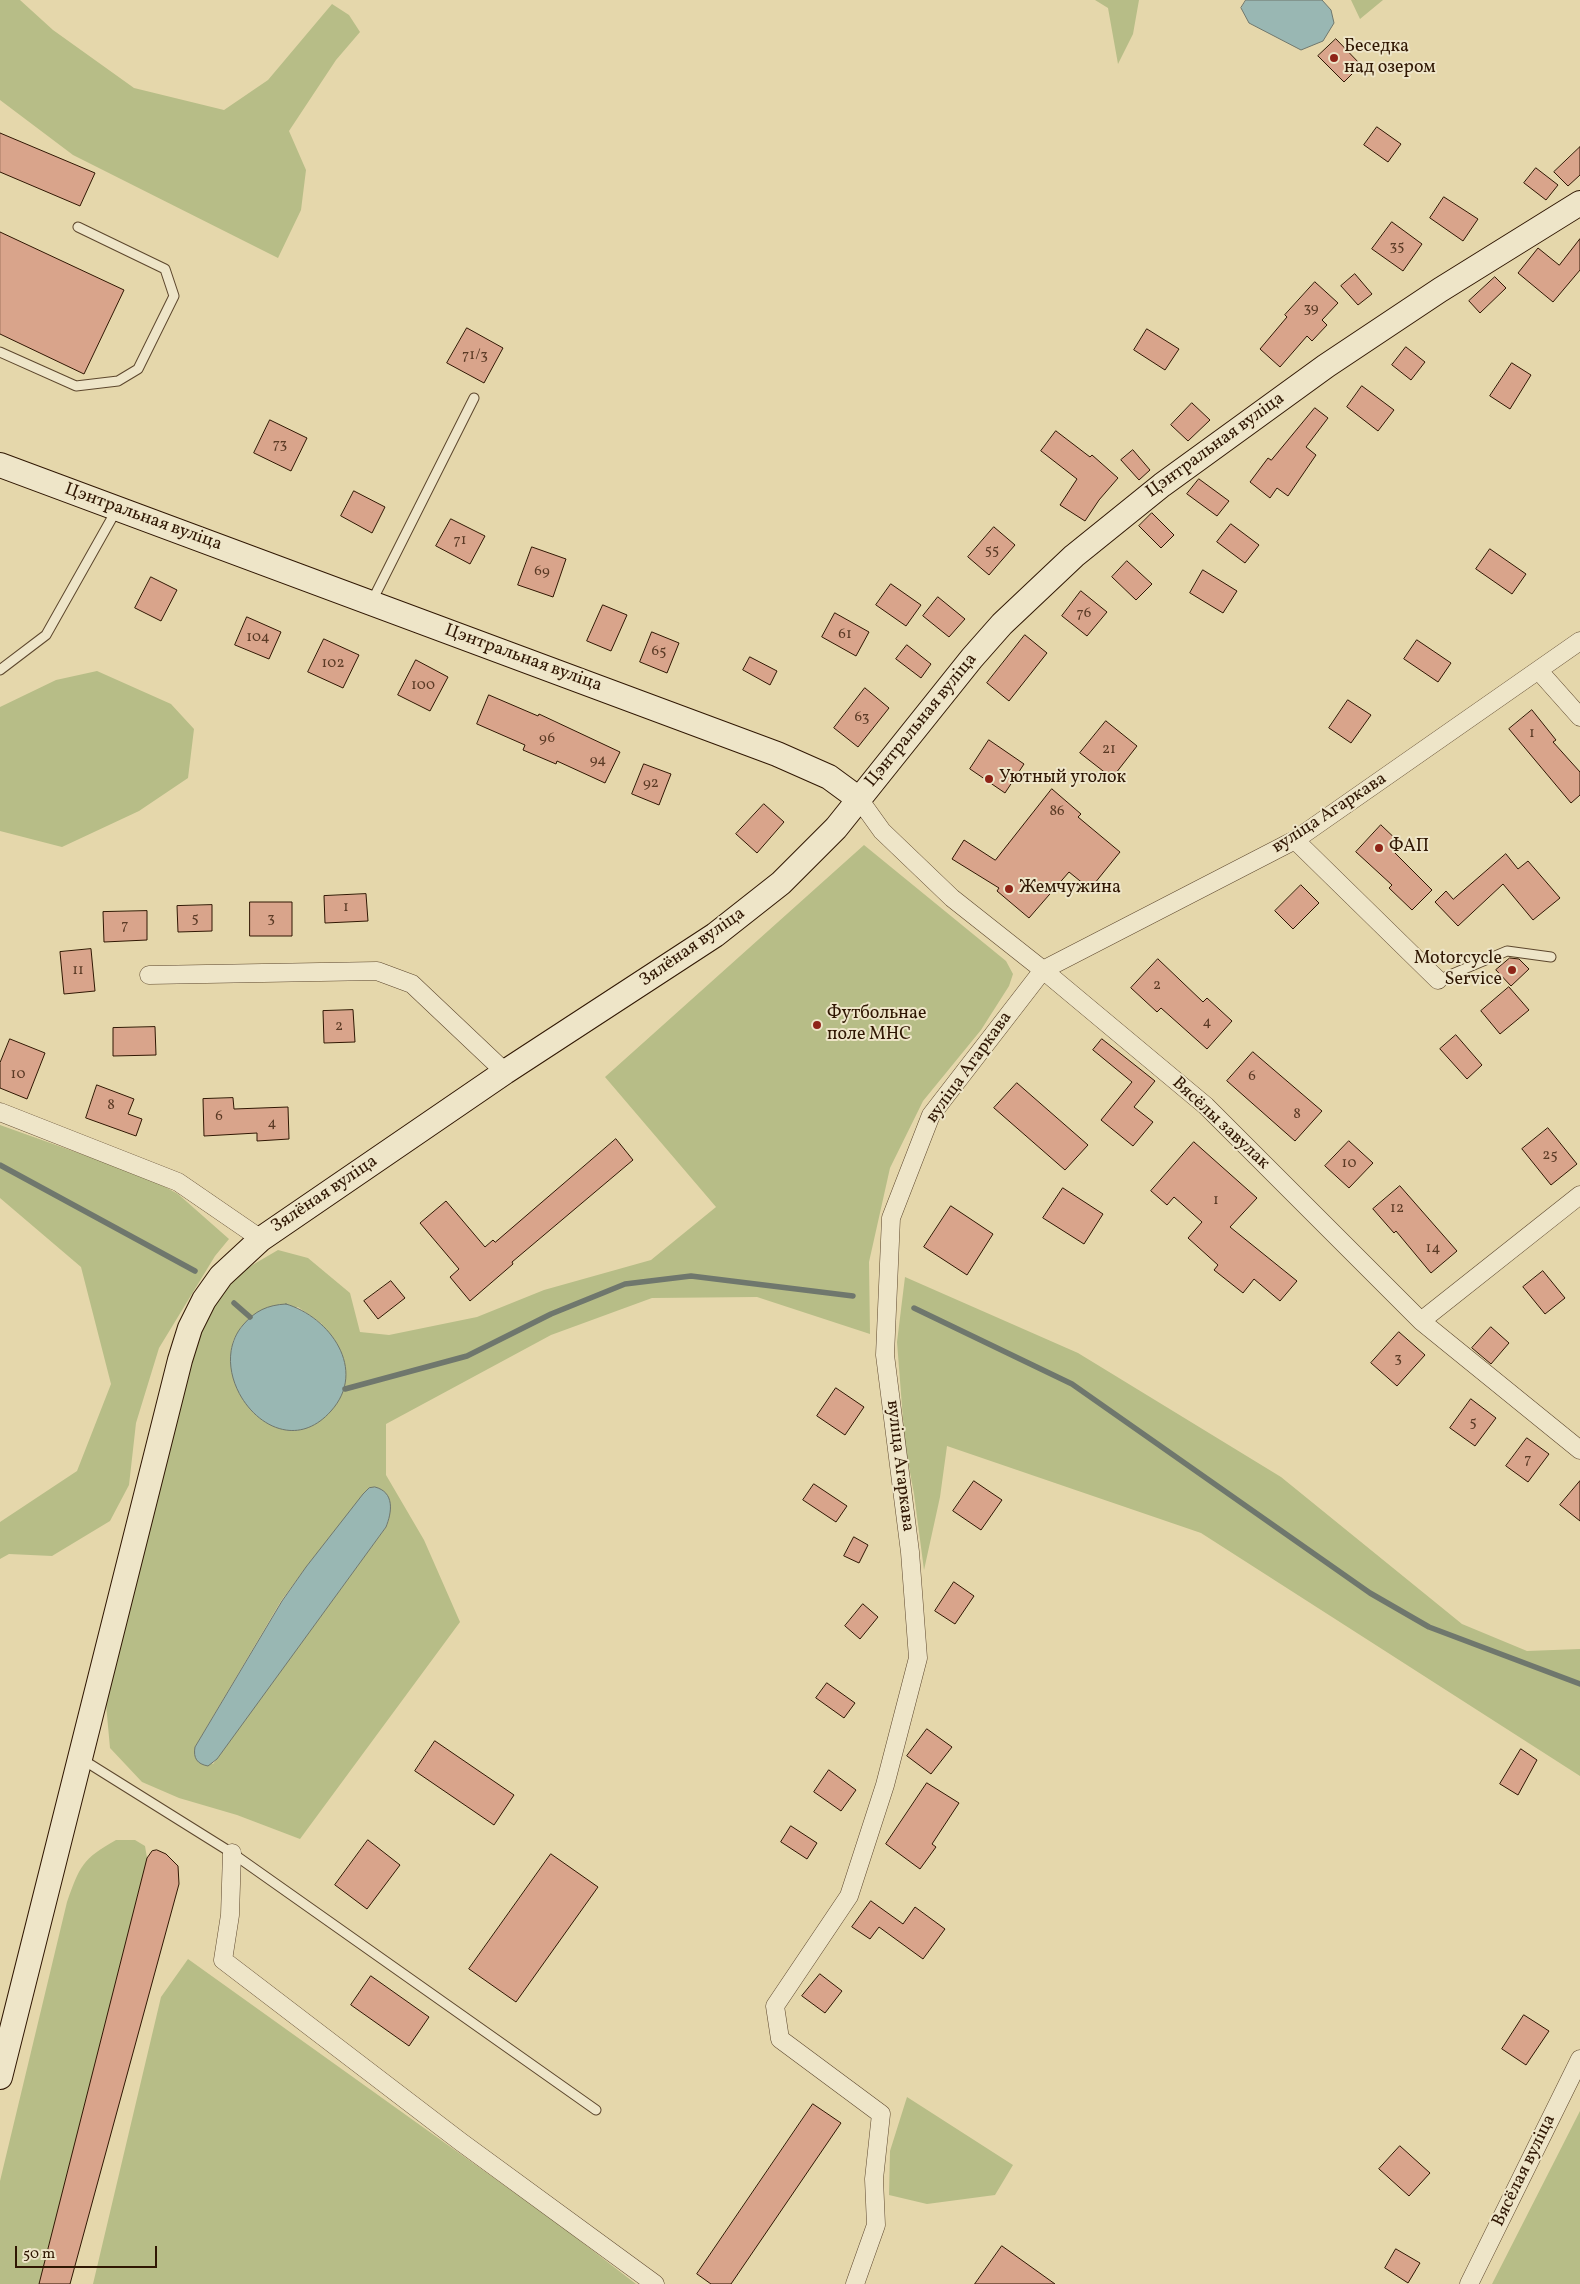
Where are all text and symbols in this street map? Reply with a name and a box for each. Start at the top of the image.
place label: Беседка над озером [1344,37,1436,80]
marker: Беседка над озером [1328,52,1340,64]
house number: 35 [1390,238,1404,256]
house number: 39 [1303,300,1319,318]
house number: 71/3 [462,347,488,365]
street label: Цэнтральная вуліца [1142,388,1290,504]
house number: 73 [273,436,287,454]
street label: Цэнтральная вуліца [61,479,225,557]
house number: 71 [453,532,467,550]
house number: 55 [985,542,999,560]
house number: 69 [534,563,550,581]
house number: 76 [1077,605,1091,623]
street label: Цэнтральная вуліца [441,620,605,698]
house number: 61 [838,626,852,644]
house number: 104 [246,629,270,647]
house number: 65 [652,643,666,661]
street label: Цэнтральная вуліца [861,650,983,792]
house number: 102 [322,655,344,673]
house number: 100 [411,677,435,695]
house number: 63 [854,709,870,727]
house number: 1 [1529,725,1535,743]
house number: 96 [539,730,555,748]
house number: 21 [1102,741,1116,759]
house number: 94 [590,752,606,770]
place label: Уютный уголок [999,768,1126,790]
street label: вуліца Агаркава [1269,769,1391,859]
marker: Уютный уголок [983,773,995,785]
house number: 92 [643,775,659,793]
house number: 86 [1049,803,1065,821]
place label: ФАП [1389,837,1429,859]
marker: ФАП [1373,842,1385,854]
place label: Жемчужина [1019,878,1121,900]
marker: Жемчужина [1003,883,1015,895]
house number: 1 [343,899,349,917]
street label: Зялёная вуліца [636,904,750,992]
house number: 5 [191,910,199,928]
house number: 3 [267,910,275,928]
house number: 7 [121,917,129,935]
place label: Motorcycle Service [1414,949,1502,992]
house number: 11 [72,962,84,980]
marker: Motorcycle Service [1506,964,1518,976]
house number: 2 [1153,977,1161,995]
place label: Футбольнае поле МНС [827,1004,926,1046]
street label: вуліца Агаркава [922,1008,1018,1128]
house number: 4 [1203,1014,1211,1032]
house number: 2 [335,1018,343,1036]
marker: Футбольнае поле МНС [811,1019,823,1031]
house number: 10 [11,1066,25,1084]
house number: 6 [1248,1068,1256,1086]
street label: Вясёлы завулак [1167,1073,1273,1175]
house number: 8 [107,1097,115,1115]
house number: 8 [1293,1106,1301,1124]
house number: 6 [215,1108,223,1126]
house number: 4 [268,1115,276,1133]
house number: 25 [1542,1147,1558,1165]
street label: Зялёная вуліца [268,1151,382,1239]
house number: 10 [1342,1155,1356,1173]
house number: 1 [1213,1192,1219,1210]
house number: 12 [1390,1200,1404,1218]
house number: 14 [1426,1240,1440,1258]
house number: 3 [1394,1350,1402,1368]
street label: вуліца Агаркава [880,1399,918,1533]
house number: 5 [1469,1414,1477,1432]
house number: 7 [1524,1451,1532,1469]
street label: Вясёлая вуліца [1489,2111,1561,2231]
scale bar [18,2236,160,2268]
text: 50 m [23,2244,55,2265]

